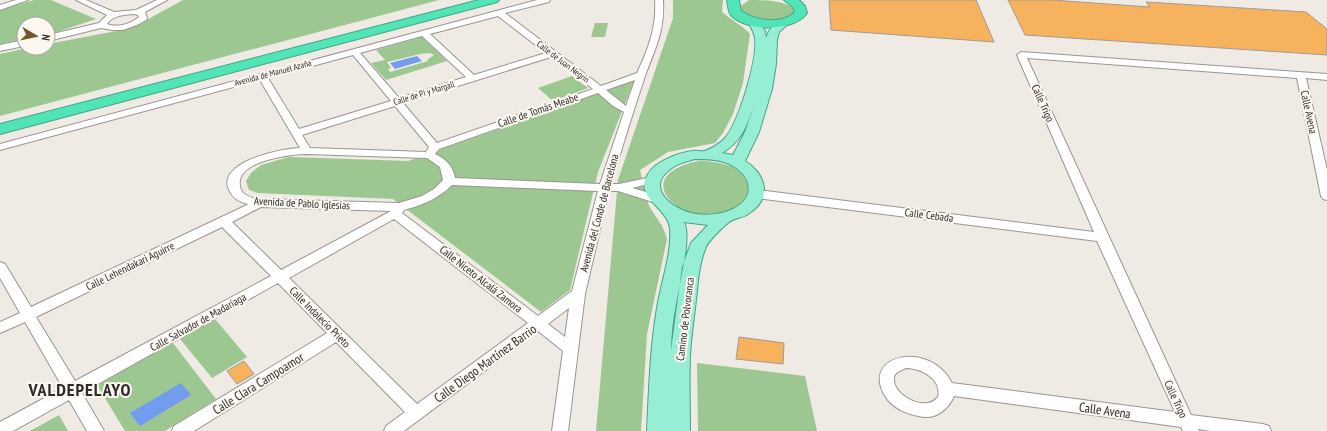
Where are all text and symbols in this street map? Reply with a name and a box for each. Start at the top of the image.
north arrow [16,16,56,56]
text: N [38,34,53,42]
street label: Calle de Juan Negrín [535,38,592,85]
street label: Avenida de Manuel Azaña [233,57,313,88]
street label: Calle de Pi y Margall [392,78,457,107]
street label: Calle Trigo [1028,82,1058,124]
street label: Calle Avena [1298,89,1320,135]
street label: Calle de Tomás Meabe [496,90,580,130]
street label: Avenida del Conde de Barcelona [577,152,621,274]
street label: Avenida de Pablo Iglesias [254,193,351,213]
street label: Calle Cebada [904,205,954,225]
street label: Calle Lehendakari Aguirre [83,238,177,294]
street label: Calle Niceto Alcalá Zamora [437,242,525,316]
street label: Camino de Polvoranca [673,276,697,362]
street label: Calle Indalecio Prieto [287,284,354,351]
street label: Calle Salvador de Madariaga [148,290,248,354]
street label: Calle Diego Martínez Barrio [431,320,540,406]
street label: Calle Clara Campoamor [209,348,307,418]
district label: VALDEPELAYO [28,378,131,401]
street label: Calle Trigo [1161,378,1191,420]
street label: Calle Avena [1078,398,1132,423]

